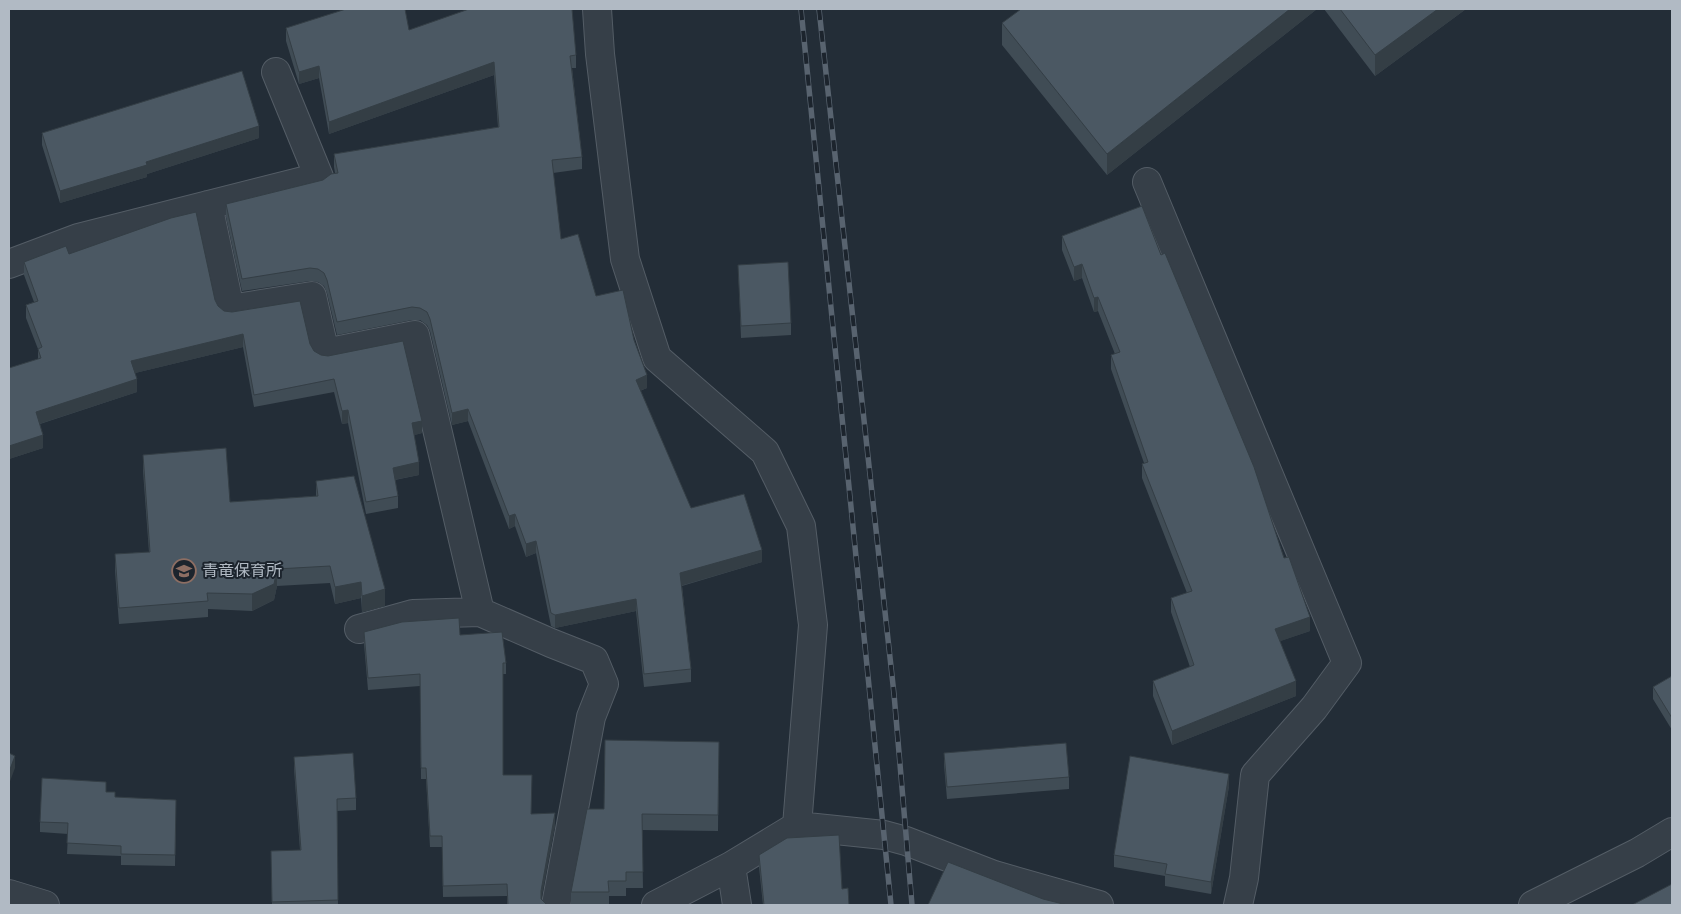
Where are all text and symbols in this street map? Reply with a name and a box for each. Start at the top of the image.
school or university icon: 青竜保育所 [171,558,197,584]
place label: 青竜保育所 [202,562,282,581]

